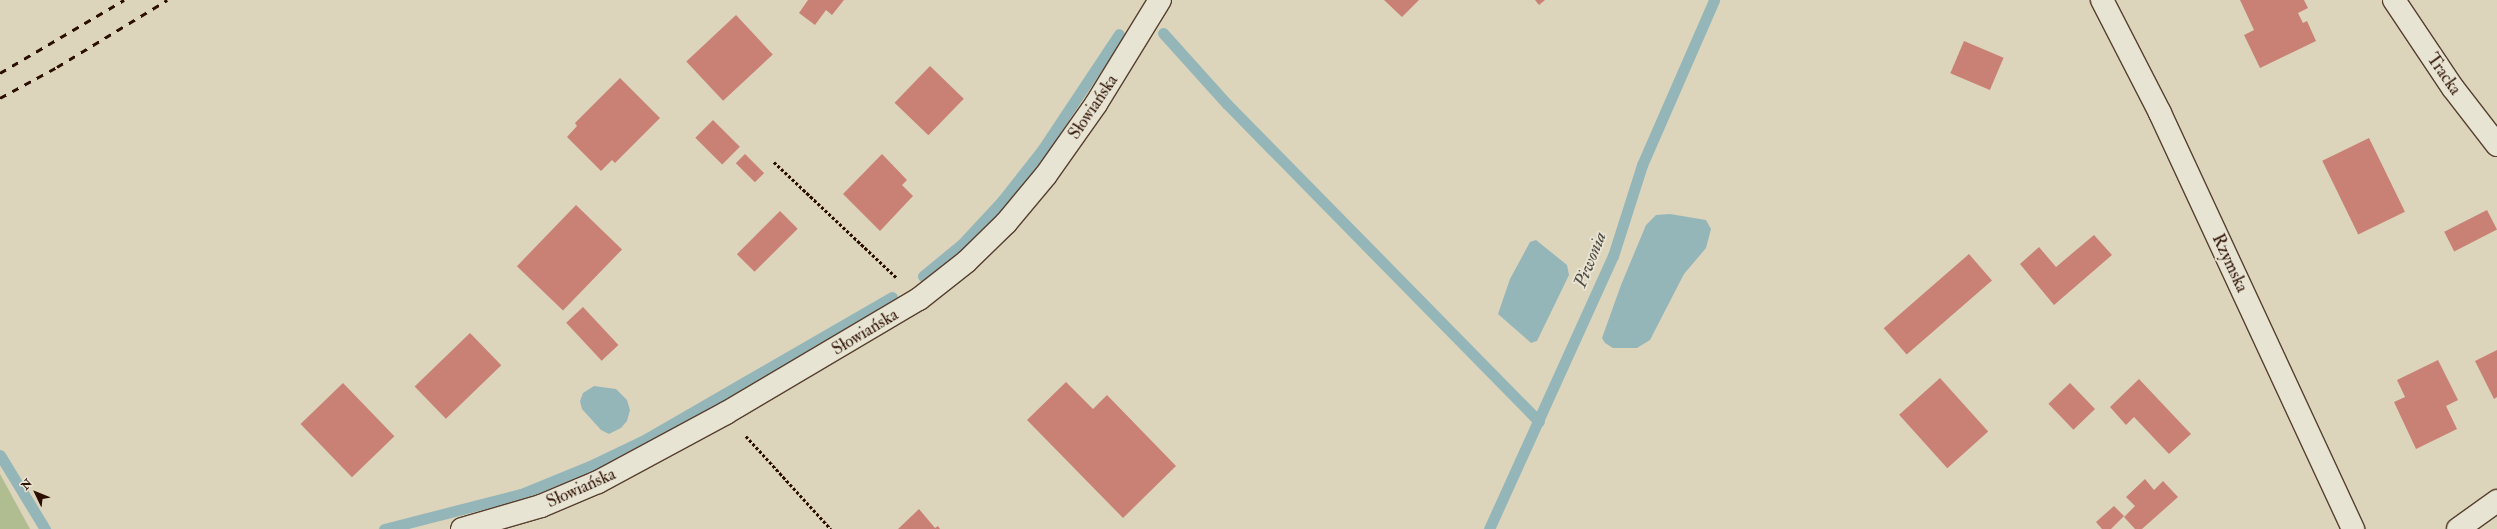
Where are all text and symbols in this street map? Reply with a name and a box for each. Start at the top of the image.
street label: Tracka [2422,49,2466,99]
street label: Słowiańska [1064,71,1122,143]
water label: Piwonia [1570,229,1612,291]
street label: Rzymska [2208,231,2252,295]
street label: Słowiańska [828,304,902,360]
street label: Słowiańska [543,464,619,512]
north arrow [16,473,56,513]
text: N [19,476,35,493]

